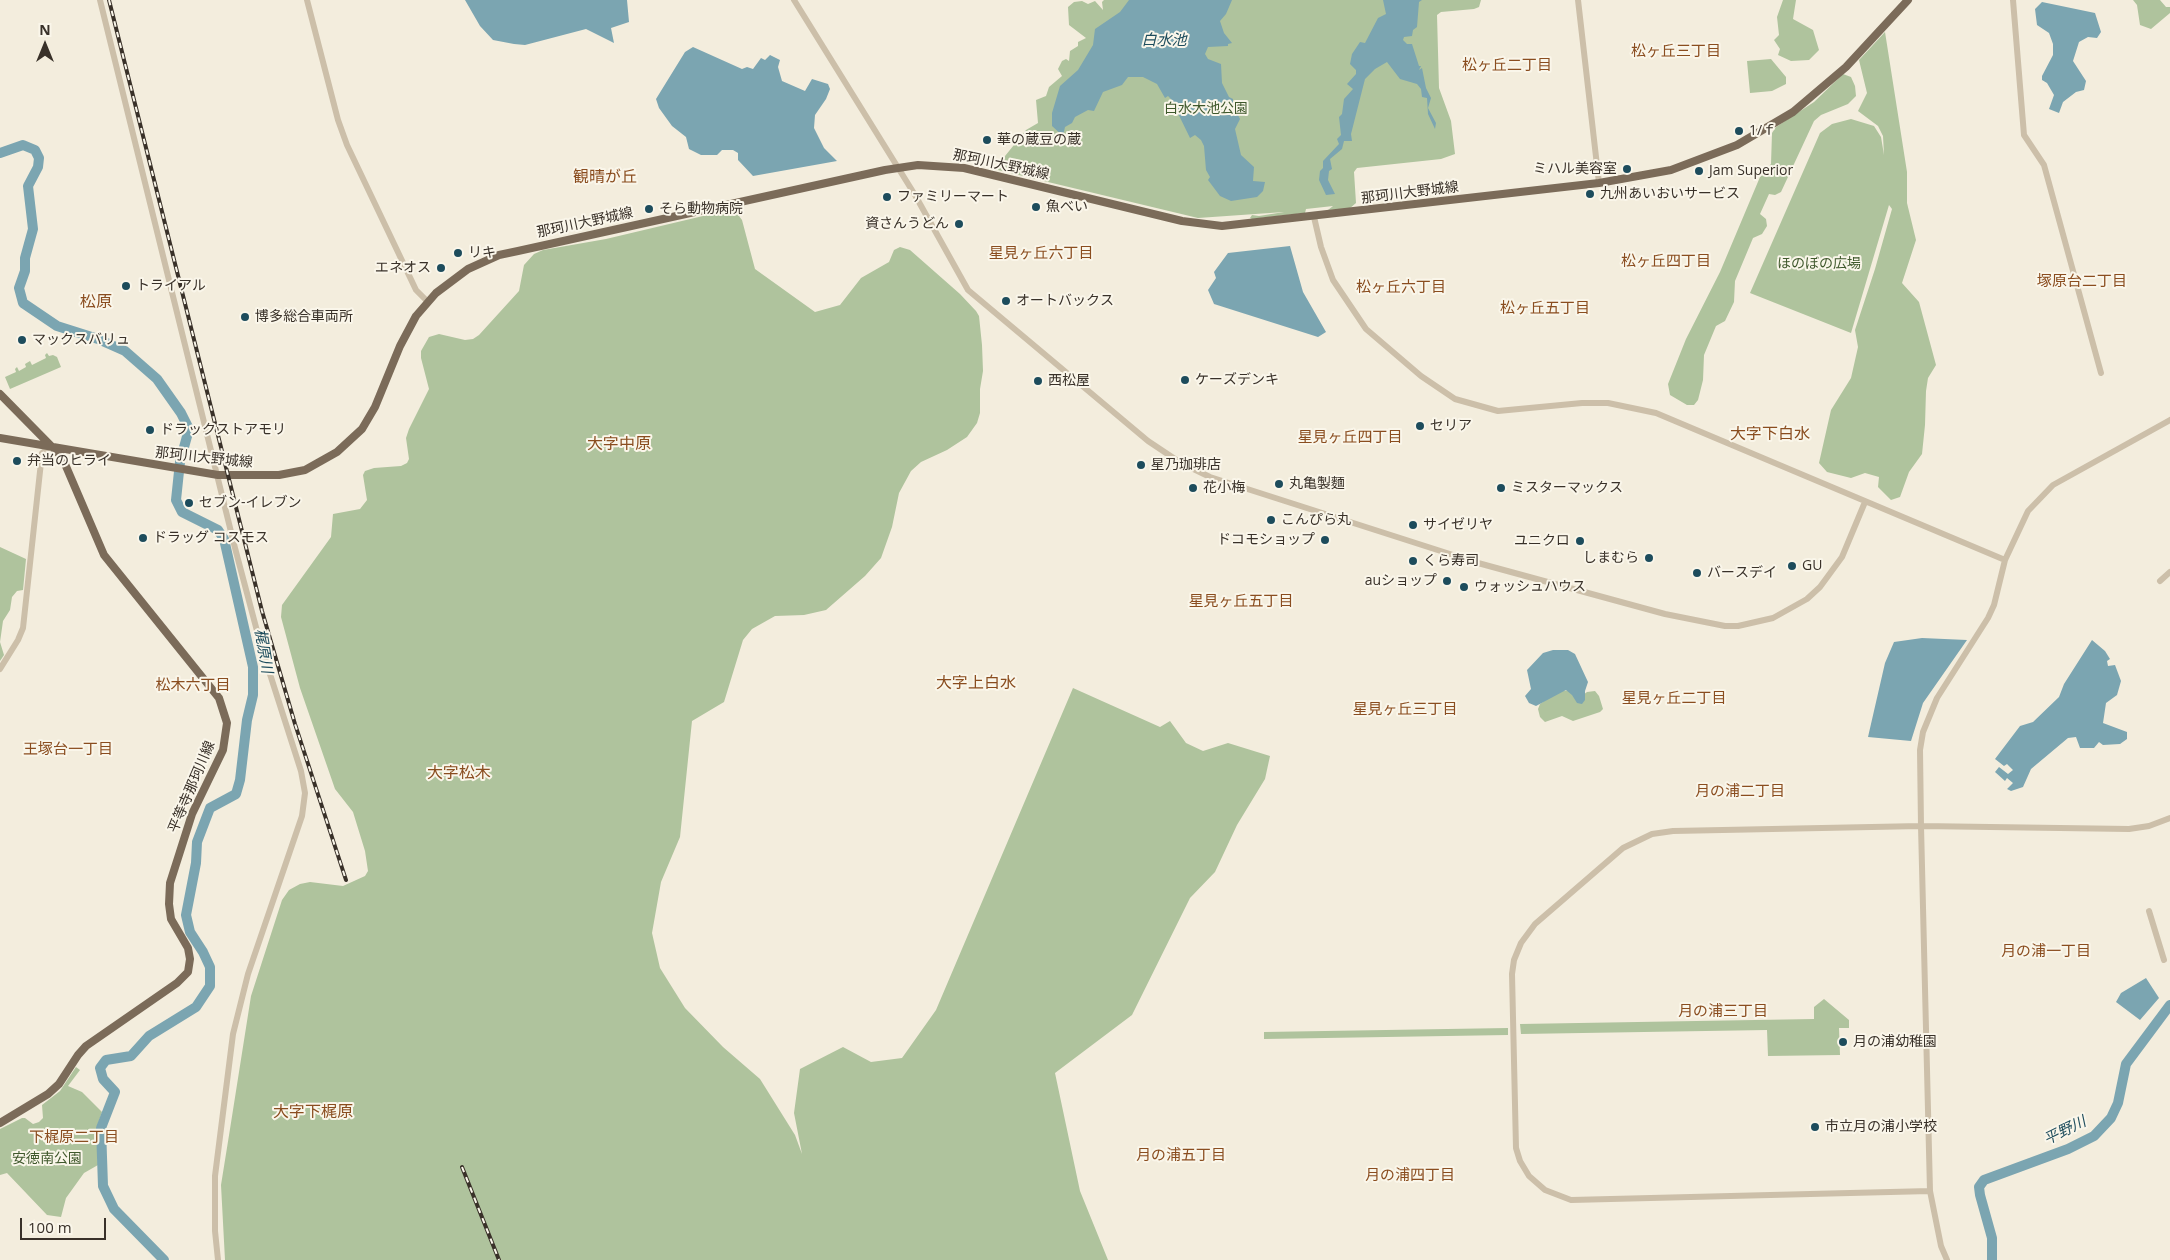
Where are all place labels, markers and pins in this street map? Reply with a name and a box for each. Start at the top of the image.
place label: 1/ｆ [1749,123,1776,139]
marker: 1/ｆ [1733,125,1745,137]
place label: 華の蔵豆の蔵 [997,132,1081,148]
marker: 華の蔵豆の蔵 [981,134,993,146]
place label: ミハル美容室 [1533,161,1617,177]
marker: ミハル美容室 [1621,163,1633,175]
place label: Jam Superior [1709,163,1793,179]
marker: Jam Superior [1693,165,1705,177]
place label: 九州あいおいサービス [1600,186,1740,202]
marker: 九州あいおいサービス [1584,188,1596,200]
place label: ファミリーマート [897,189,1009,205]
marker: ファミリーマート [881,191,893,203]
place label: 魚べい [1046,199,1088,215]
place label: そら動物病院 [659,201,743,217]
marker: 魚べい [1030,201,1042,213]
marker: そら動物病院 [643,203,655,215]
place label: 資さんうどん [865,216,949,232]
marker: 資さんうどん [953,218,965,230]
place label: リキ [468,245,496,261]
marker: リキ [452,247,464,259]
place label: エネオス [375,260,431,276]
marker: エネオス [435,262,447,274]
place label: トライアル [136,278,206,294]
marker: トライアル [120,280,132,292]
place label: オートバックス [1016,293,1114,309]
marker: オートバックス [1000,295,1012,307]
place label: 博多総合車両所 [255,309,353,325]
marker: 博多総合車両所 [239,311,251,323]
place label: マックスバリュ [32,332,130,348]
marker: マックスバリュ [16,334,28,346]
place label: ケーズデンキ [1195,372,1279,388]
place label: 西松屋 [1048,373,1090,389]
marker: ケーズデンキ [1179,374,1191,386]
marker: 西松屋 [1032,375,1044,387]
place label: セリア [1430,418,1472,434]
marker: セリア [1414,420,1426,432]
place label: ドラックストアモリ [160,422,286,438]
marker: ドラックストアモリ [144,424,156,436]
place label: 弁当のヒライ [27,453,111,469]
marker: 弁当のヒライ [11,455,23,467]
place label: 星乃珈琲店 [1151,457,1221,473]
marker: 星乃珈琲店 [1135,459,1147,471]
place label: 丸亀製麵 [1289,476,1345,492]
marker: 丸亀製麵 [1273,478,1285,490]
place label: 花小梅 [1203,480,1245,496]
place label: ミスターマックス [1511,480,1623,496]
marker: 花小梅 [1187,482,1199,494]
marker: ミスターマックス [1495,482,1507,494]
place label: セブン-イレブン [199,495,302,511]
marker: セブン-イレブン [183,497,195,509]
place label: こんぴら丸 [1281,512,1351,528]
marker: こんぴら丸 [1265,514,1277,526]
place label: サイゼリヤ [1423,517,1493,533]
marker: サイゼリヤ [1407,519,1419,531]
place label: ドラッグ コスモス [153,530,269,546]
marker: ドラッグ コスモス [137,532,149,544]
place label: ドコモショップ [1217,532,1315,548]
place label: ユニクロ [1514,533,1570,549]
marker: ドコモショップ [1319,534,1331,546]
marker: ユニクロ [1574,535,1586,547]
place label: しまむら [1583,550,1639,566]
marker: しまむら [1643,552,1655,564]
place label: くら寿司 [1423,553,1479,569]
marker: くら寿司 [1407,555,1419,567]
place label: GU [1802,558,1822,574]
marker: GU [1786,560,1798,572]
place label: バースデイ [1707,565,1777,581]
marker: バースデイ [1691,567,1703,579]
place label: auショップ [1365,573,1437,589]
marker: auショップ [1441,575,1453,587]
place label: ウォッシュハウス [1474,579,1586,595]
marker: ウォッシュハウス [1458,581,1470,593]
place label: 月の浦幼稚園 [1853,1034,1937,1050]
marker: 月の浦幼稚園 [1837,1036,1849,1048]
place label: 市立月の浦小学校 [1825,1119,1937,1135]
marker: 市立月の浦小学校 [1809,1121,1821,1133]

